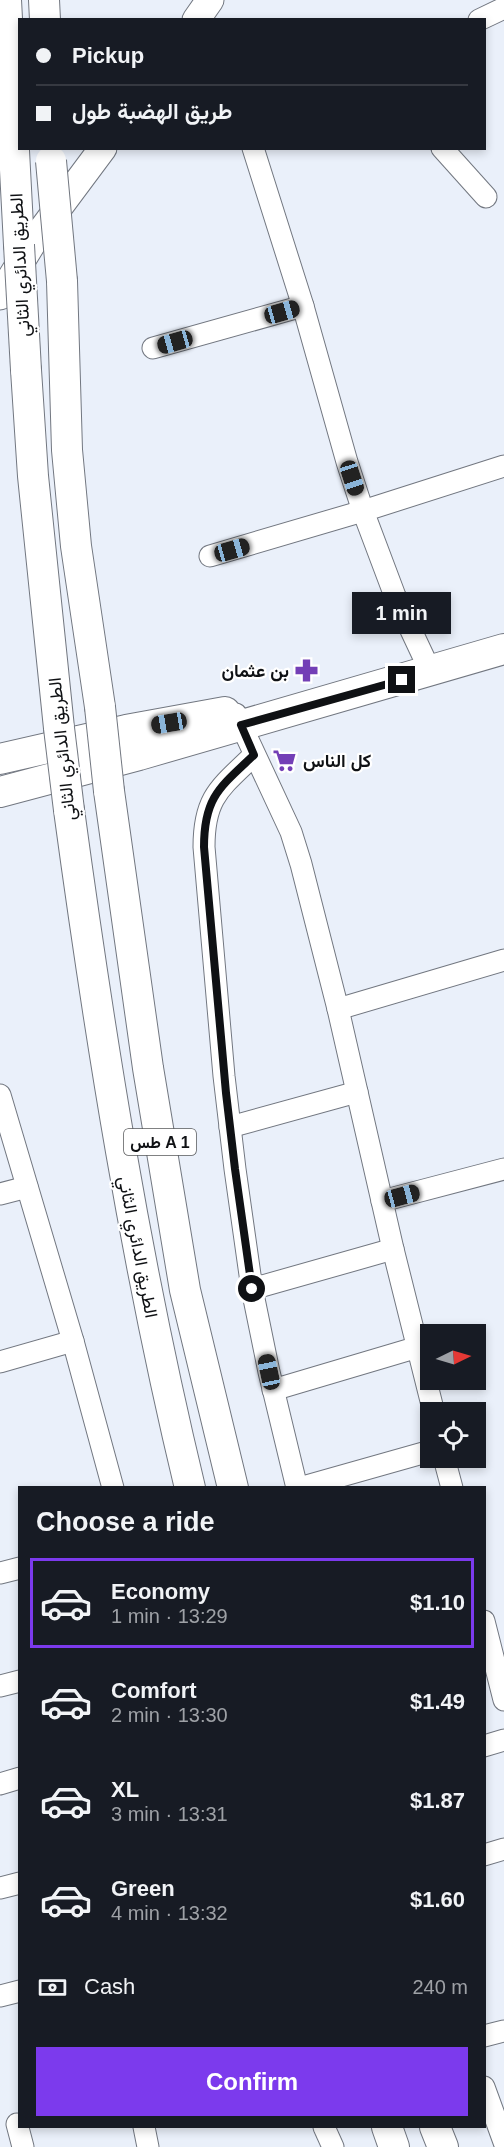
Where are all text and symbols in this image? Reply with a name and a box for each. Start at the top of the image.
text: Pickup [72,43,144,68]
text: طريق الهضبة طول [72,99,232,124]
street label: الطريق الدائري الثاني [6,192,39,337]
car [262,298,302,326]
car [155,328,195,356]
car [338,458,366,498]
car [212,536,252,564]
callout: 1 min [352,593,452,635]
text: 1 min [375,602,428,624]
pharmacy icon: بن عثمان [294,658,320,684]
place label: بن عثمان [222,661,289,682]
route end [388,666,415,693]
street label: الطريق الدائري الثاني [45,676,84,822]
car [150,711,188,735]
supermarket icon: كل الناس [272,748,298,774]
place label: كل الناس [303,751,371,772]
road number: طس A 1 [124,1129,196,1155]
street label: الطريق الدائري الثاني [110,1174,162,1321]
car [382,1183,422,1209]
route start [238,1275,265,1302]
north arrow [420,1324,486,1390]
map controls [420,1324,486,1468]
car [256,1353,282,1391]
button: locate [420,1402,486,1468]
text: Choose a ride [36,1507,215,1537]
icon: car [39,1576,93,1630]
text: Economy [111,1579,210,1604]
text: $1.10 [410,1590,465,1615]
text: 1 min · 13:29 [111,1605,228,1627]
icon: car [39,1675,93,1729]
text: Comfort [111,1678,197,1703]
text: $1.49 [410,1689,465,1714]
text: 2 min · 13:30 [111,1704,228,1726]
icon: car [39,1774,93,1828]
text: XL [111,1777,139,1802]
text: $1.87 [410,1788,465,1813]
text: 3 min · 13:31 [111,1803,228,1825]
icon: car [39,1873,93,1927]
text: Green [111,1876,175,1901]
text: $1.60 [410,1887,465,1912]
text: 4 min · 13:32 [111,1902,228,1924]
icon: cash [36,1971,69,2004]
text: Cash [84,1974,135,1999]
text: 240 m [412,1976,468,1998]
button: Confirm [36,2047,468,2116]

